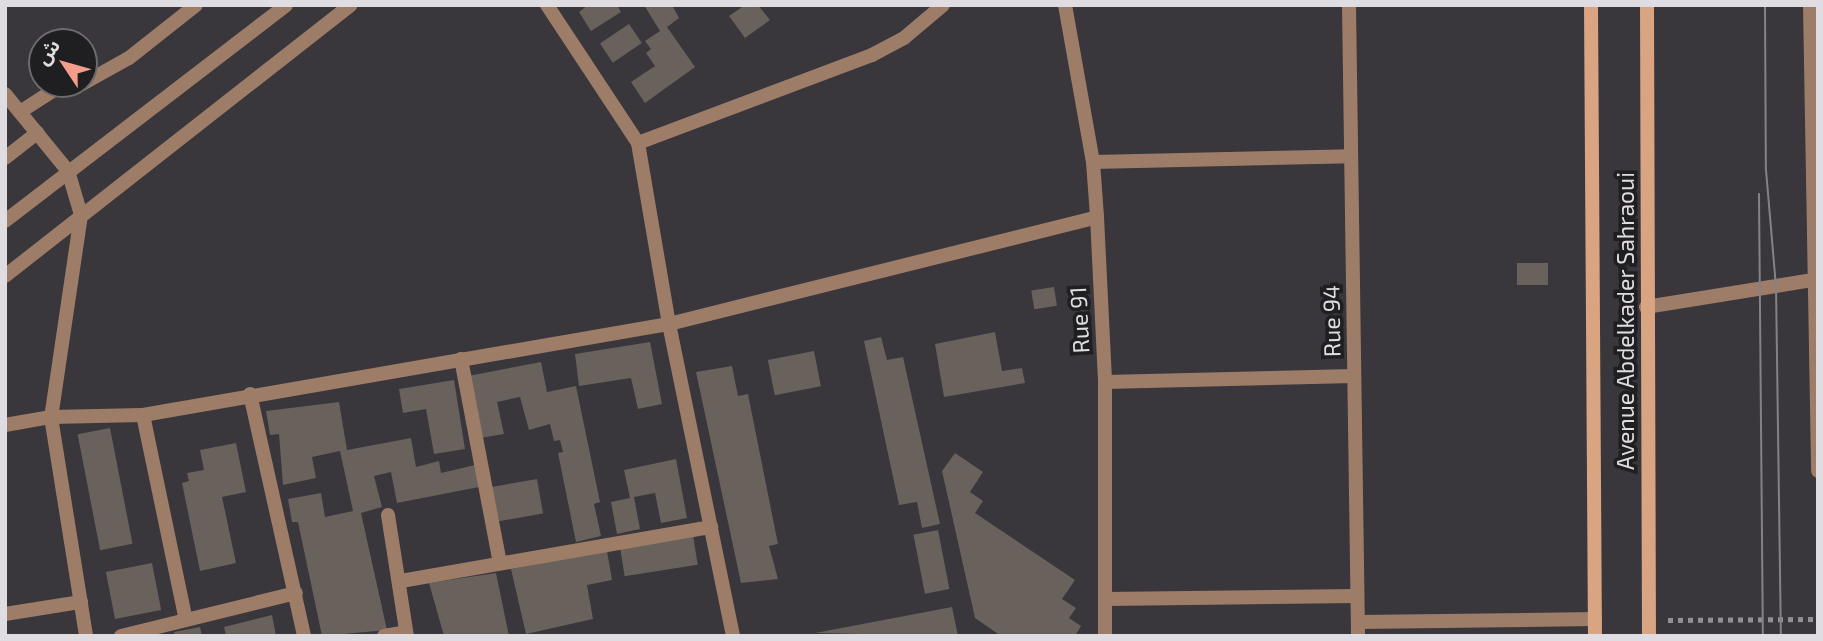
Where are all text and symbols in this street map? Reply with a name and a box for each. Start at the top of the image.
north arrow [28,28,98,98]
text: ش [30,34,64,69]
street label: Avenue Abdelkader Sahraoui [1611,172,1639,470]
street label: Rue 94 [1317,285,1345,357]
street label: Rue 91 [1063,286,1095,354]

